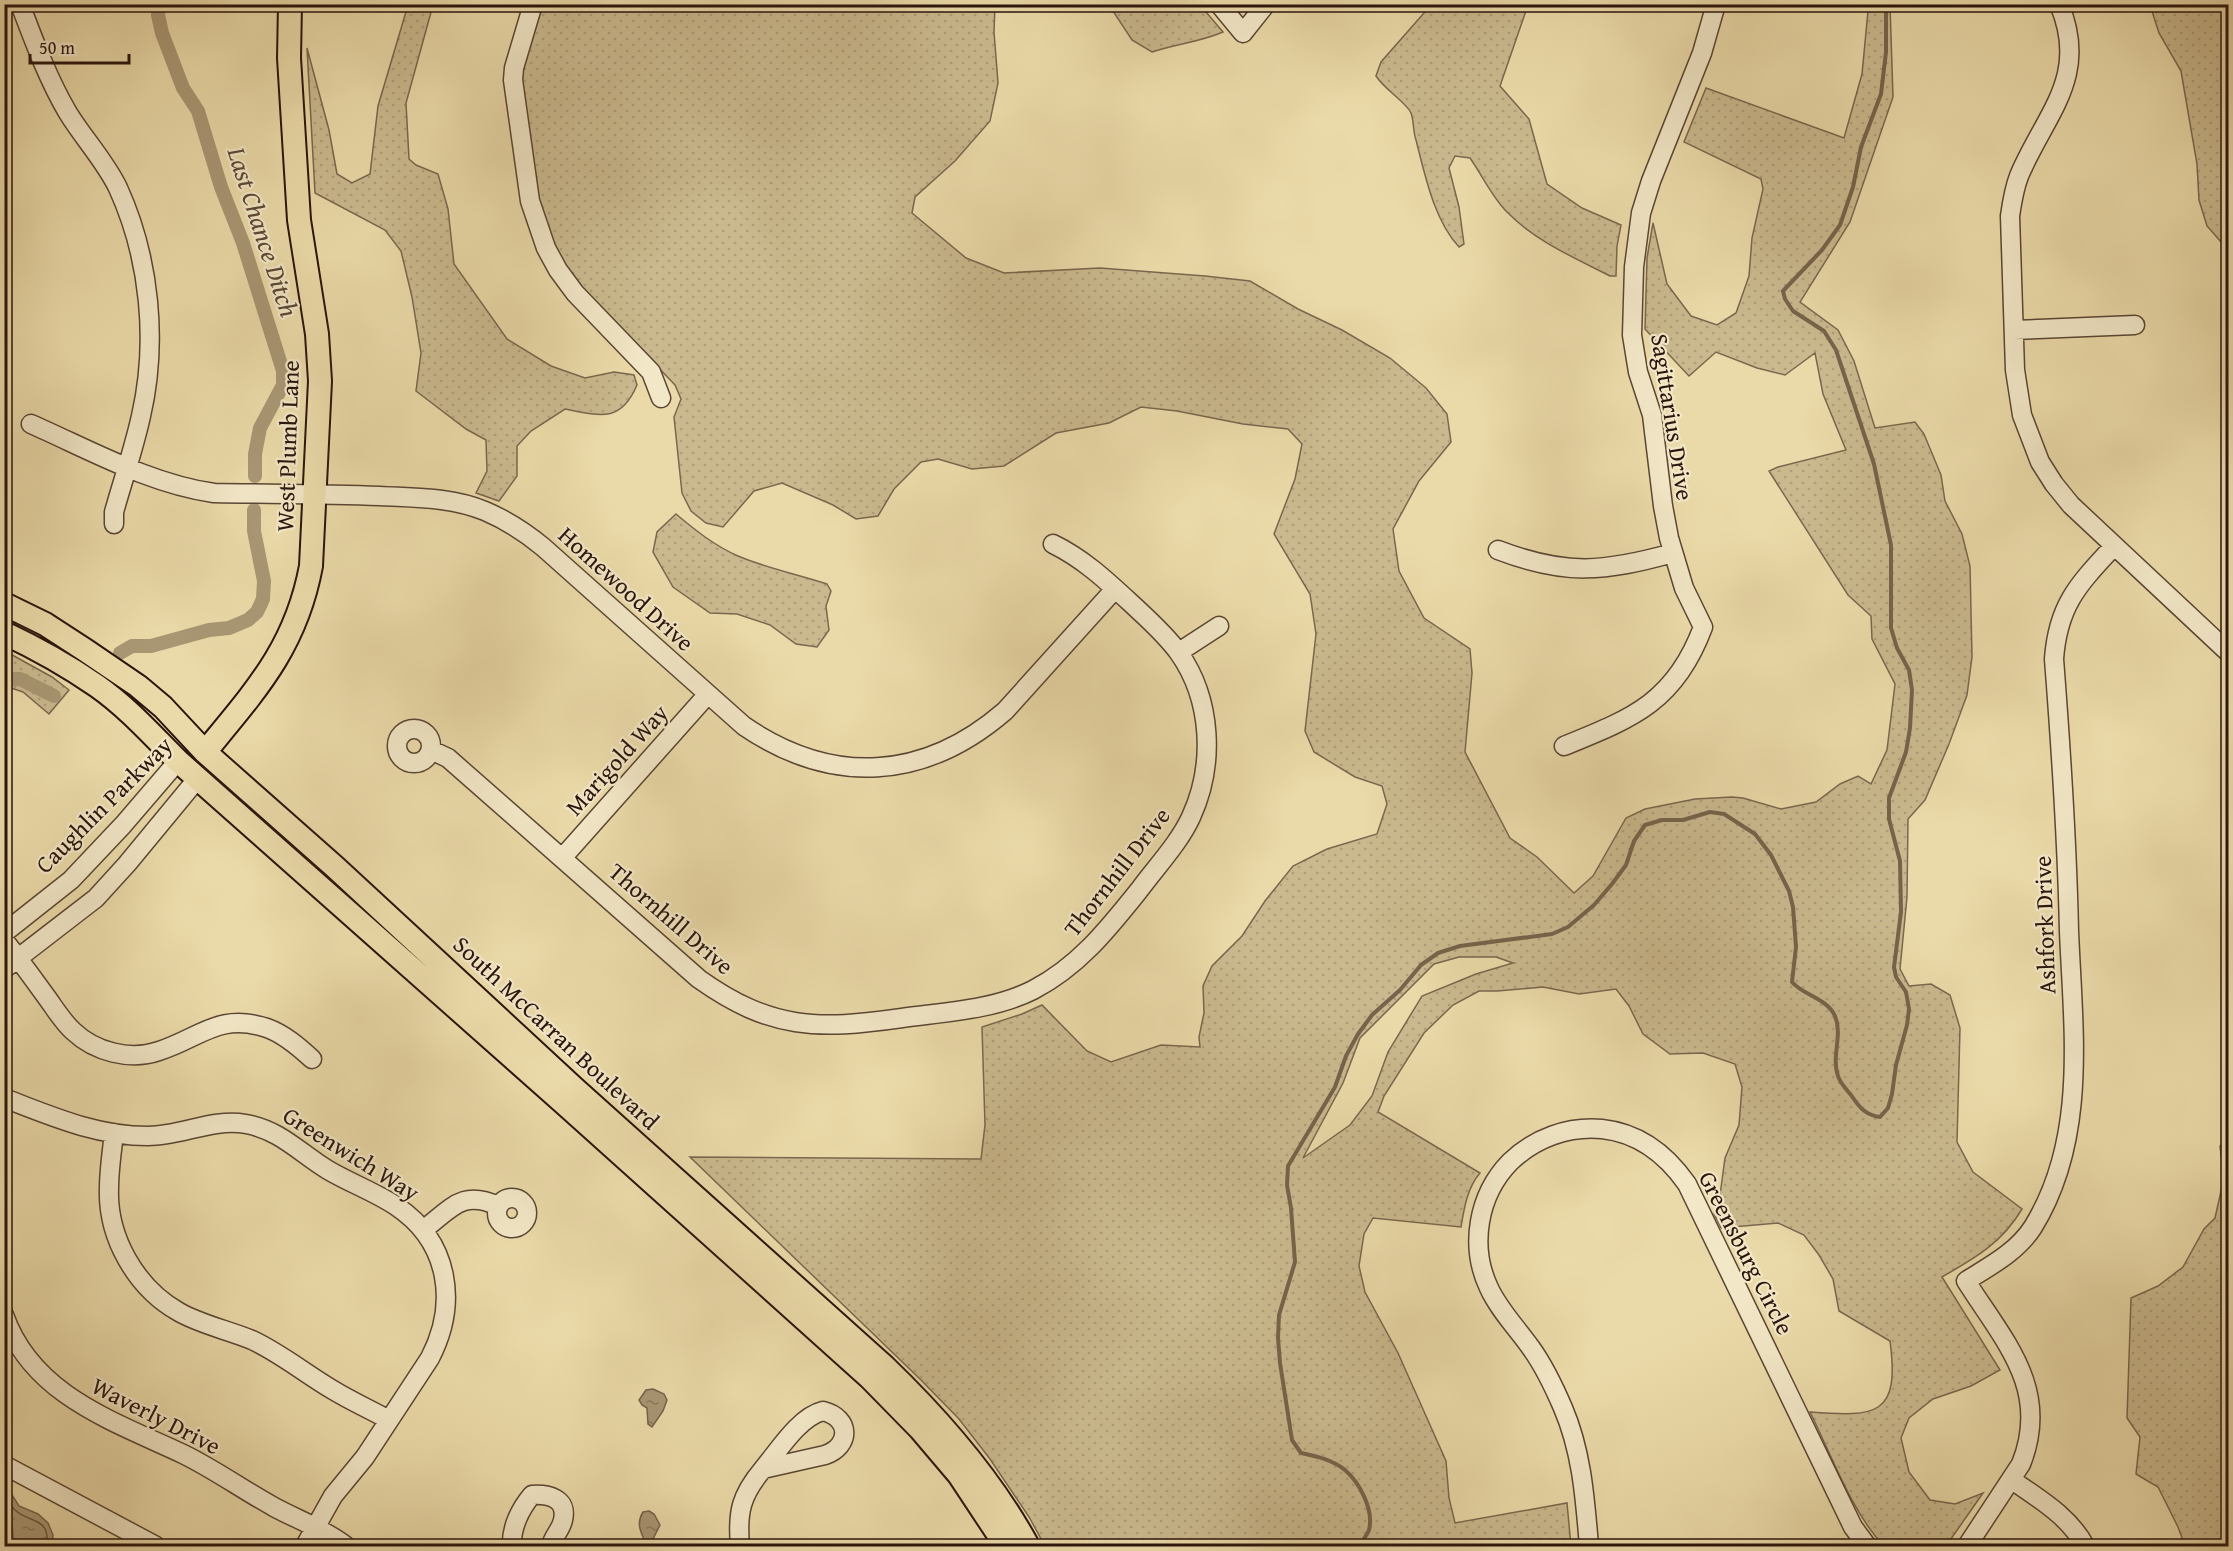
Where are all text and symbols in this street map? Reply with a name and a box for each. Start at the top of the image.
scale bar [30,27,129,65]
text: 50 m [39,34,75,61]
water label: Last Chance Ditch [217,141,309,322]
street label: Sagittarius Drive [1642,331,1703,503]
street label: West Plumb Lane [267,360,308,532]
street label: Homewood Drive [551,518,702,659]
street label: Marigold Way [557,696,676,823]
street label: Caughlin Parkway [27,728,180,881]
street label: Thornhill Drive [1055,800,1178,944]
street label: Thornhill Drive [601,854,741,983]
street label: Ashfork Drive [2025,855,2064,995]
street label: South McCarran Boulevard [445,928,667,1138]
street label: Greenwich Way [276,1098,426,1210]
street label: Greensburg Circle [1690,1165,1803,1341]
street label: Waverly Drive [86,1368,227,1463]

